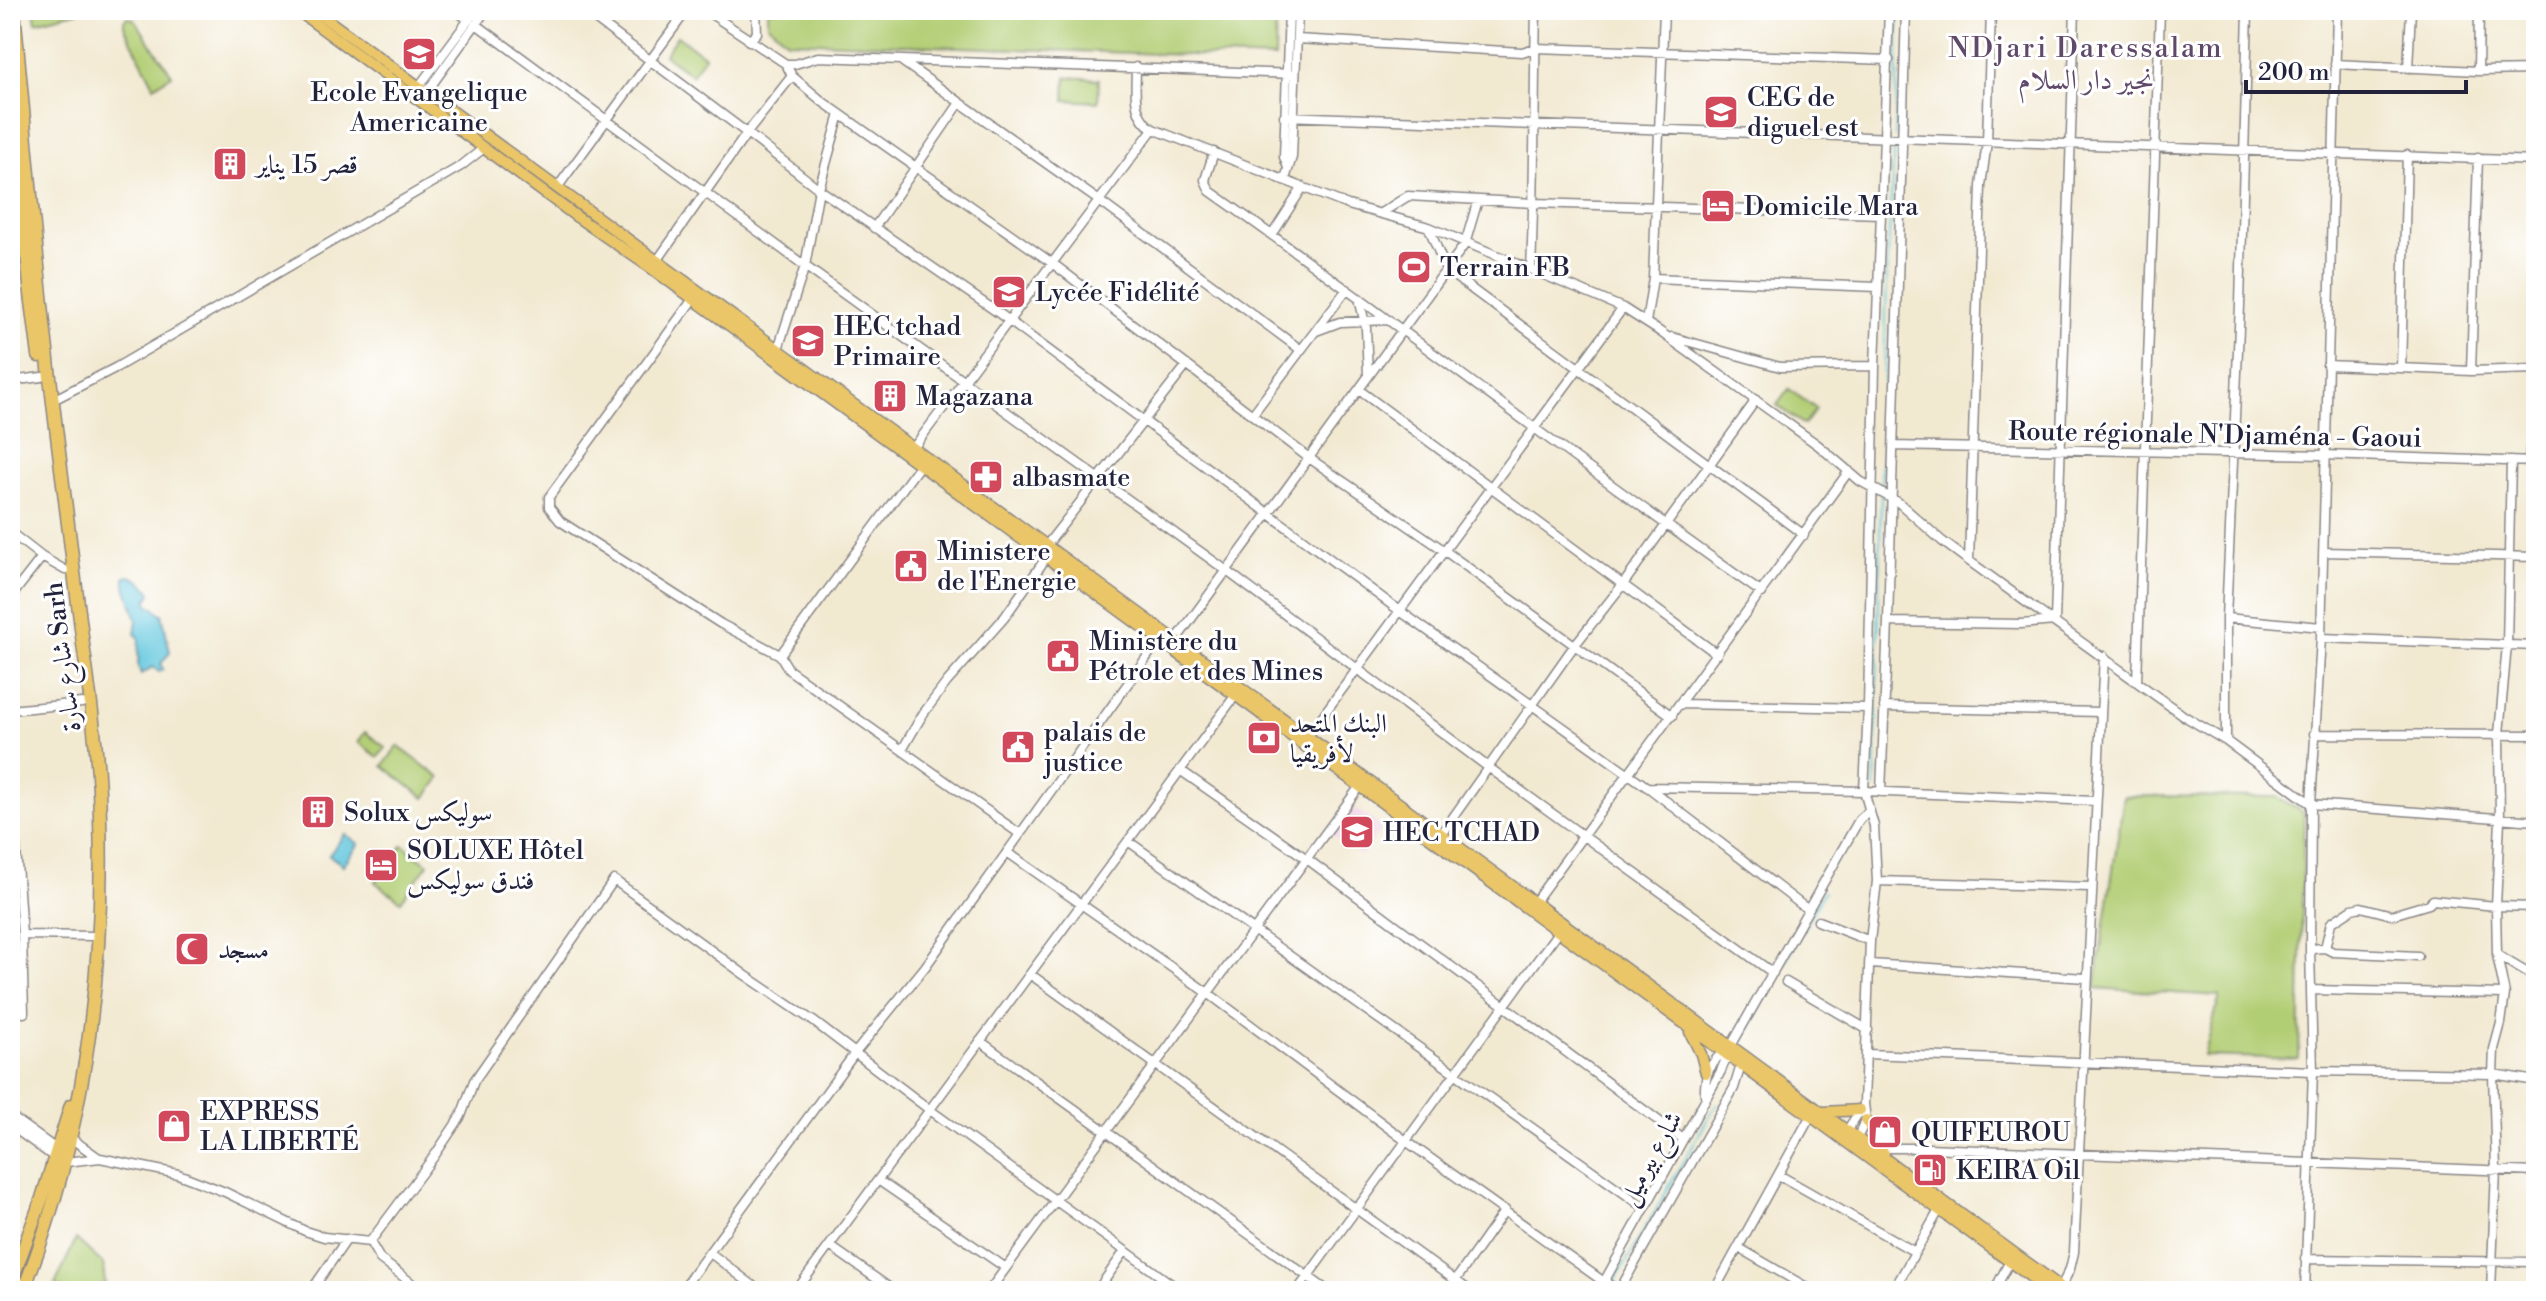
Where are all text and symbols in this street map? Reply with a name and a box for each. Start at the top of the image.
district label: NDjari Daressalam نجير دار السلام [1948,31,2224,104]
school or university icon: Ecole Evangelique Americaine [400,35,438,73]
scale bar [2246,44,2466,94]
text: 200 m [2258,58,2329,88]
place label: Ecole Evangelique Americaine [310,77,528,139]
place label: CEG de diguel est [1747,82,1859,144]
school or university icon: CEG de diguel est [1702,93,1740,131]
building icon: قصر 15 يناير [211,145,249,183]
place label: قصر 15 يناير [253,149,358,181]
hotel icon: Domicile Mara [1699,187,1737,225]
place label: Domicile Mara [1744,191,1919,223]
sports icon: Terrain FB [1395,248,1433,286]
place label: Terrain FB [1440,252,1570,284]
school or university icon: Lycée Fidélité [990,273,1028,311]
place label: Lycée Fidélité [1035,277,1200,309]
place label: HEC tchad Primaire [834,311,961,373]
school or university icon: HEC tchad Primaire [789,322,827,360]
building icon: Magazana [871,377,909,415]
place label: Magazana [916,381,1034,413]
street label: Route régionale N'Djaména - Gaoui [2008,415,2422,455]
pharmacy icon: albasmate [967,458,1005,496]
place label: albasmate [1012,462,1130,494]
place label: Ministere de l'Energie [937,536,1077,598]
public building icon: Ministere de l'Energie [892,547,930,585]
street label: شارع سارة Sarh [38,579,93,734]
place label: Ministère du Pétrole et des Mines [1089,626,1323,688]
public building icon: Ministère du Pétrole et des Mines [1044,637,1082,675]
place label: البنك المتحد لأفريقيا [1290,708,1387,770]
place label: palais de justice [1042,717,1146,779]
bank icon: البنك المتحد لأفريقيا [1245,719,1283,757]
public building icon: palais de justice [999,728,1037,766]
building icon: Solux سوليكس [299,793,337,831]
place label: Solux سوليكس [344,797,493,830]
school or university icon: HEC TCHAD [1338,813,1376,851]
place label: HEC TCHAD [1383,817,1540,849]
place label: SOLUXE Hôtel فندق سوليكس [407,835,584,898]
hotel icon: SOLUXE Hôtel فندق سوليكس [362,846,400,884]
mosque icon: مسجد [173,930,211,968]
place label: مسجد [218,934,269,966]
place label: EXPRESS LA LIBERTÉ [200,1096,359,1158]
street label: شارع بيرميل [1612,1106,1694,1214]
shop icon: EXPRESS LA LIBERTÉ [155,1107,193,1145]
shop icon: QUIFEUROU [1866,1113,1904,1151]
place label: QUIFEUROU [1911,1117,2070,1149]
fuel station icon: KEIRA Oil [1911,1151,1949,1189]
place label: KEIRA Oil [1956,1155,2080,1187]

